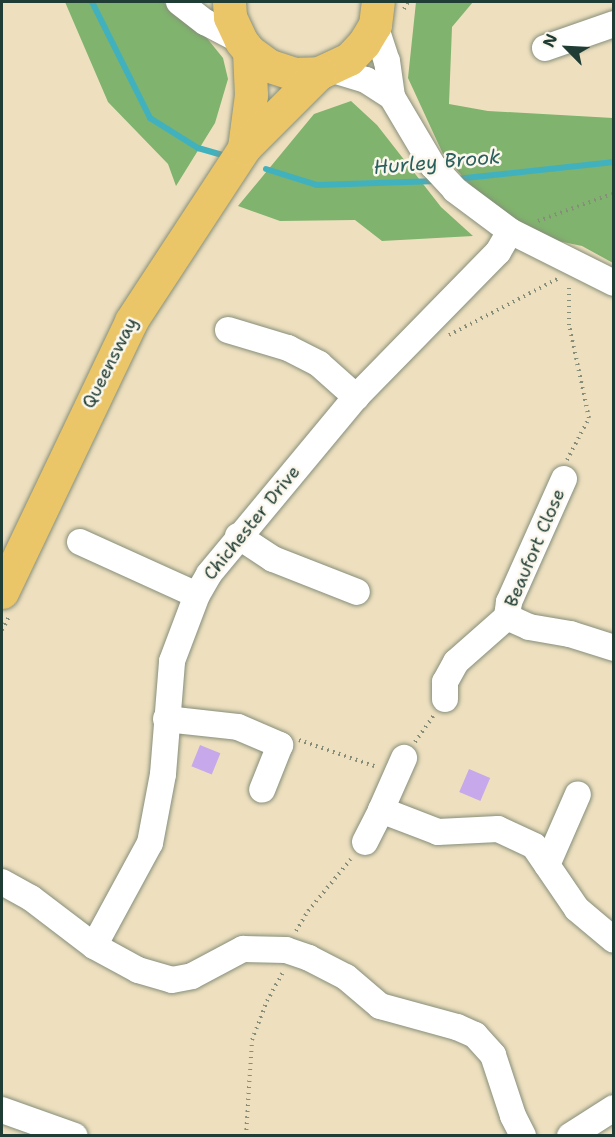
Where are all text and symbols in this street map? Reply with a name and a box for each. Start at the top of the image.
north arrow [537,18,597,78]
text: N [538,30,562,51]
water label: Hurley Brook [373,144,501,180]
street label: Queensway [78,314,142,412]
street label: Chichester Drive [199,461,305,585]
street label: Beaufort Close [500,486,570,610]

